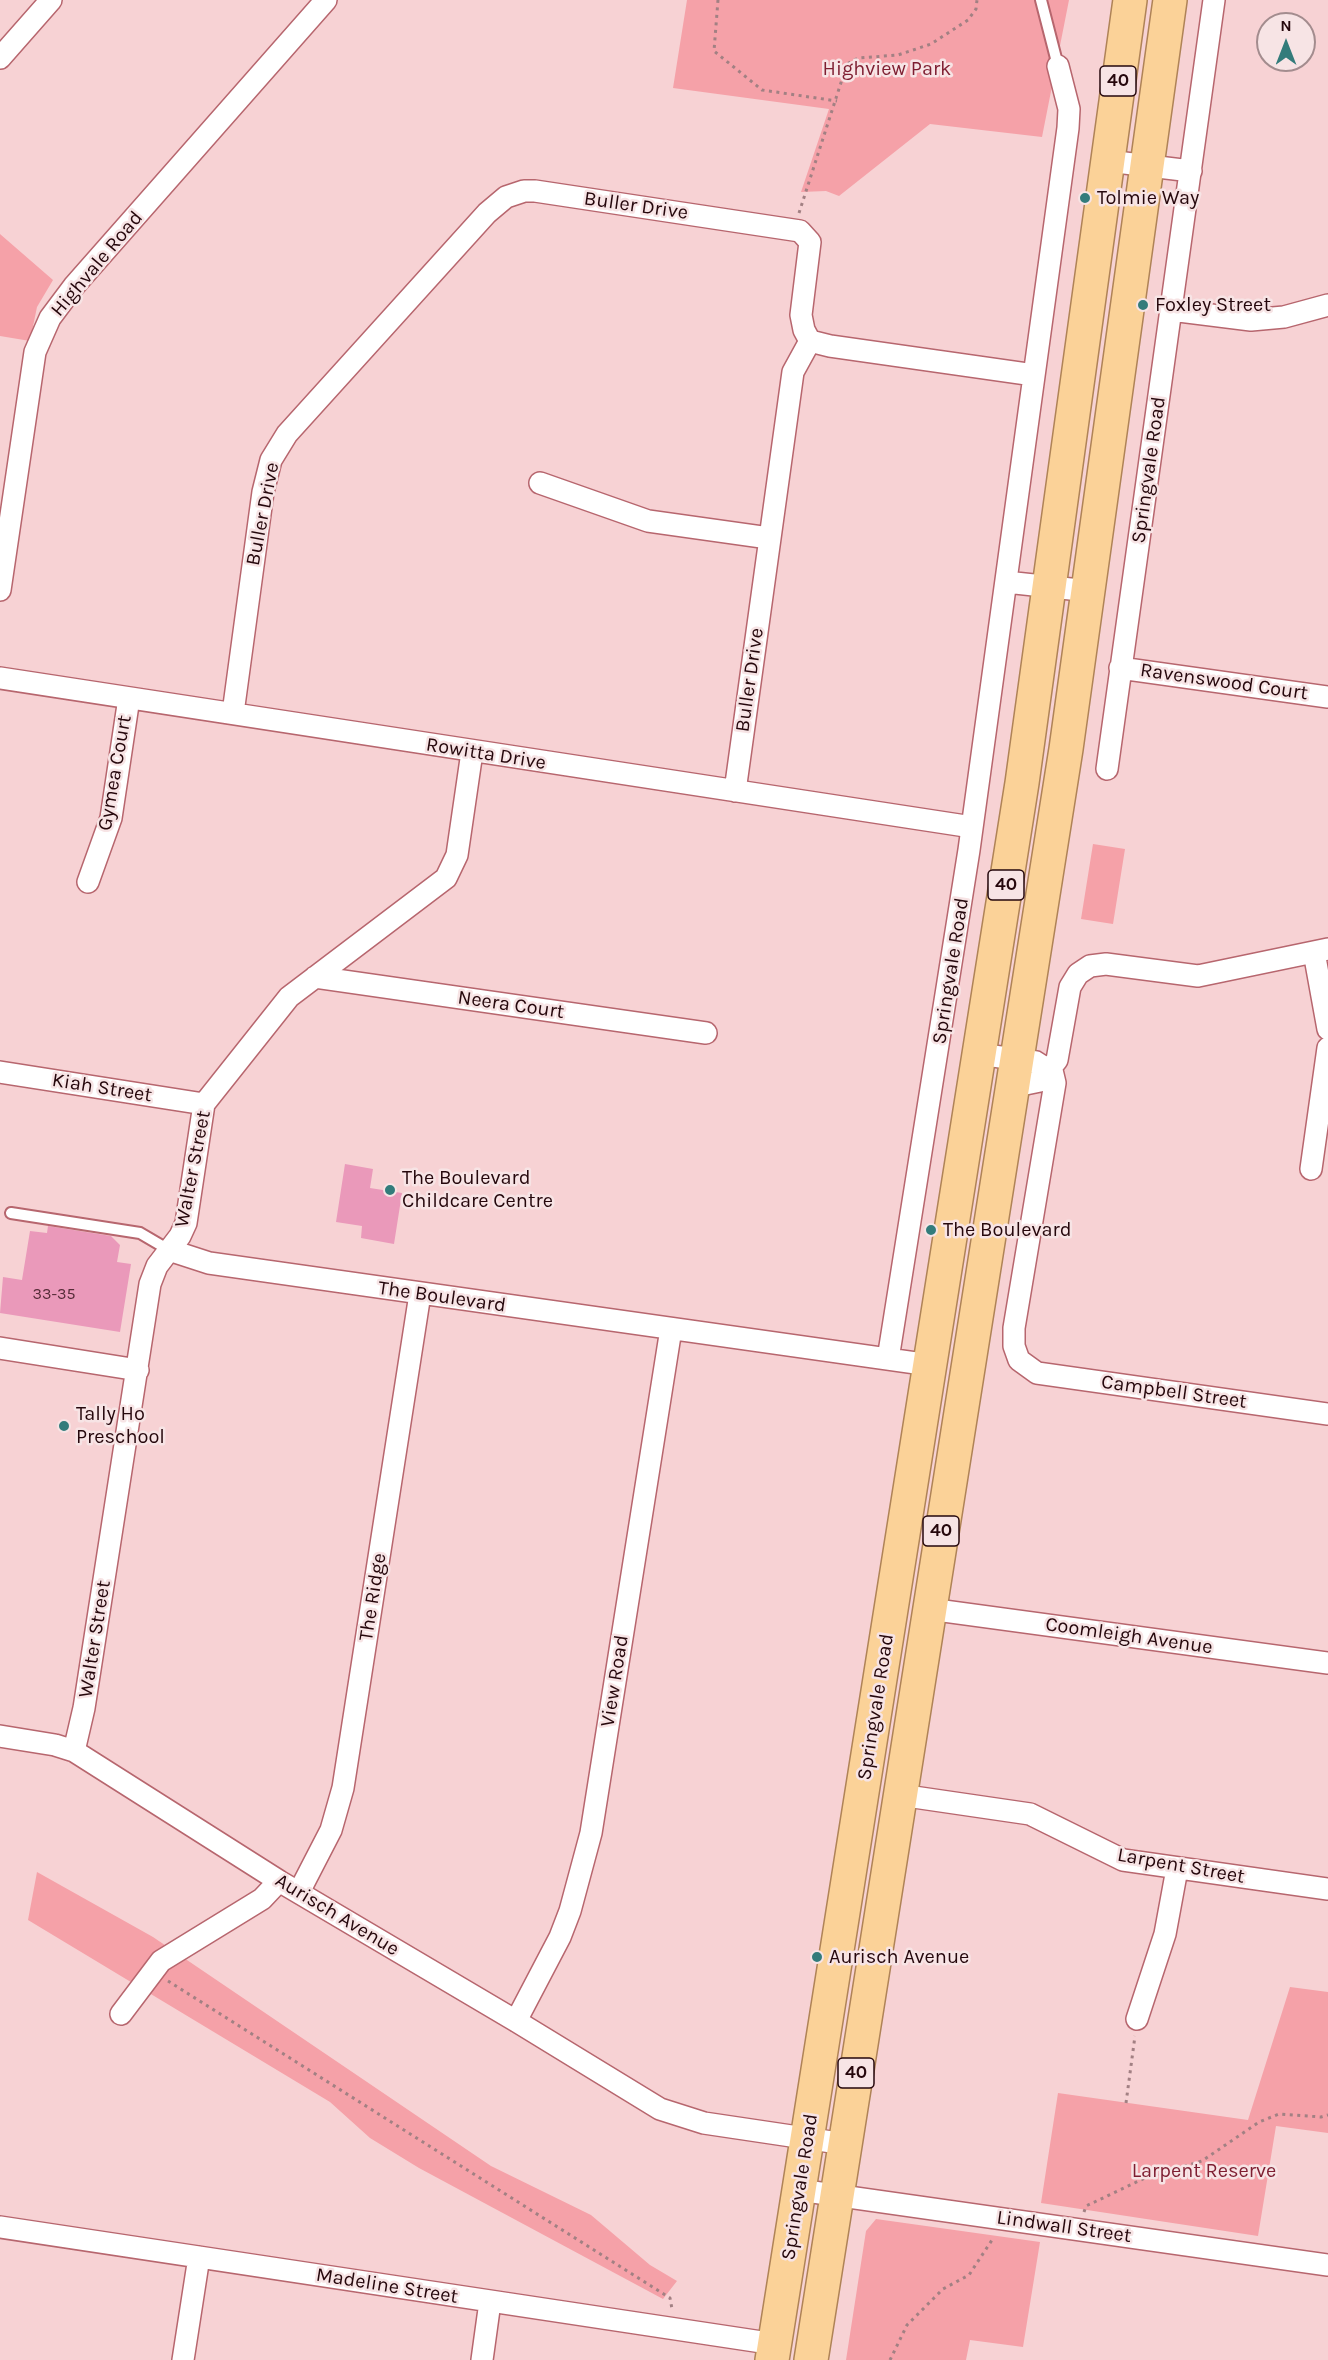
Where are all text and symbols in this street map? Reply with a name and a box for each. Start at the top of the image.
north arrow [1256,12,1316,72]
text: N [1280,16,1292,35]
park label: Highview Park [823,57,951,81]
road number: 40 [1100,66,1136,96]
place label: Tolmie Way [1097,186,1199,210]
street label: Buller Drive [582,187,690,225]
marker: Tolmie Way [1078,191,1092,205]
street label: Highvale Road [46,206,148,322]
place label: Foxley Street [1155,293,1271,317]
marker: Foxley Street [1136,298,1150,312]
street label: Springvale Road [1127,395,1171,545]
street label: Buller Drive [241,460,285,568]
street label: Buller Drive [731,626,769,734]
street label: Ravenswood Court [1139,658,1309,706]
street label: Gymea Court [93,713,137,833]
street label: Rowitta Drive [424,733,548,775]
road number: 40 [988,870,1024,900]
street label: Springvale Road [928,896,974,1046]
street label: Neera Court [456,986,566,1024]
street label: Kiah Street [50,1068,154,1108]
street label: Walter Street [170,1109,216,1229]
place label: The Boulevard Childcare Centre [402,1166,553,1213]
marker: The Boulevard Childcare Centre [383,1183,397,1197]
place label: The Boulevard [943,1218,1072,1242]
marker: The Boulevard [924,1223,938,1237]
street label: The Boulevard [377,1276,507,1318]
house number: 33-35 [33,1284,75,1304]
street label: Campbell Street [1100,1370,1248,1414]
place label: Tally Ho Preschool [76,1402,165,1449]
marker: Tally Ho Preschool [57,1419,71,1433]
road number: 40 [923,1516,959,1546]
street label: The Ridge [354,1551,392,1643]
street label: Walter Street [74,1579,116,1699]
street label: Coomleigh Avenue [1044,1612,1214,1660]
street label: Springvale Road [853,1632,899,1782]
street label: View Road [596,1633,634,1729]
street label: Larpent Street [1115,1843,1247,1889]
street label: Aurisch Avenue [271,1869,403,1961]
place label: Aurisch Avenue [829,1945,969,1969]
marker: Aurisch Avenue [810,1950,824,1964]
road number: 40 [838,2058,874,2088]
street label: Springvale Road [777,2112,823,2262]
park label: Larpent Reserve [1132,2159,1276,2183]
street label: Lindwall Street [995,2206,1133,2248]
street label: Madeline Street [314,2263,460,2309]

